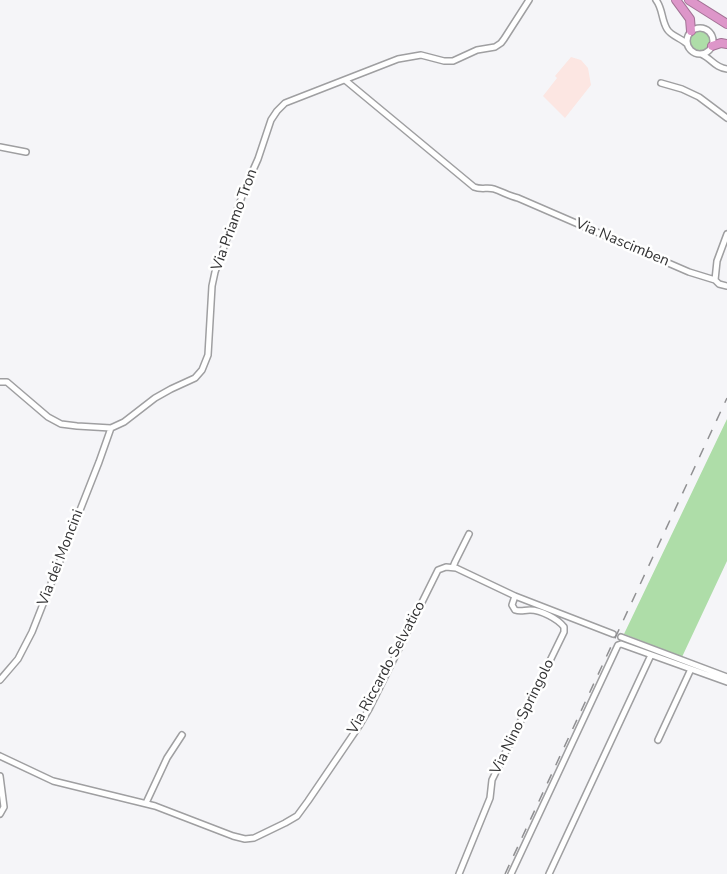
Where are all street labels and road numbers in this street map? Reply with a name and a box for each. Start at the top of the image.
street label: Via Priamo Tron [208,167,262,273]
street label: Via Nascimben [572,215,672,271]
street label: Via dei Moncini [34,507,88,609]
street label: Via Riccardo Selvatico [344,599,430,737]
street label: Via Nino Springolo [487,656,559,778]

